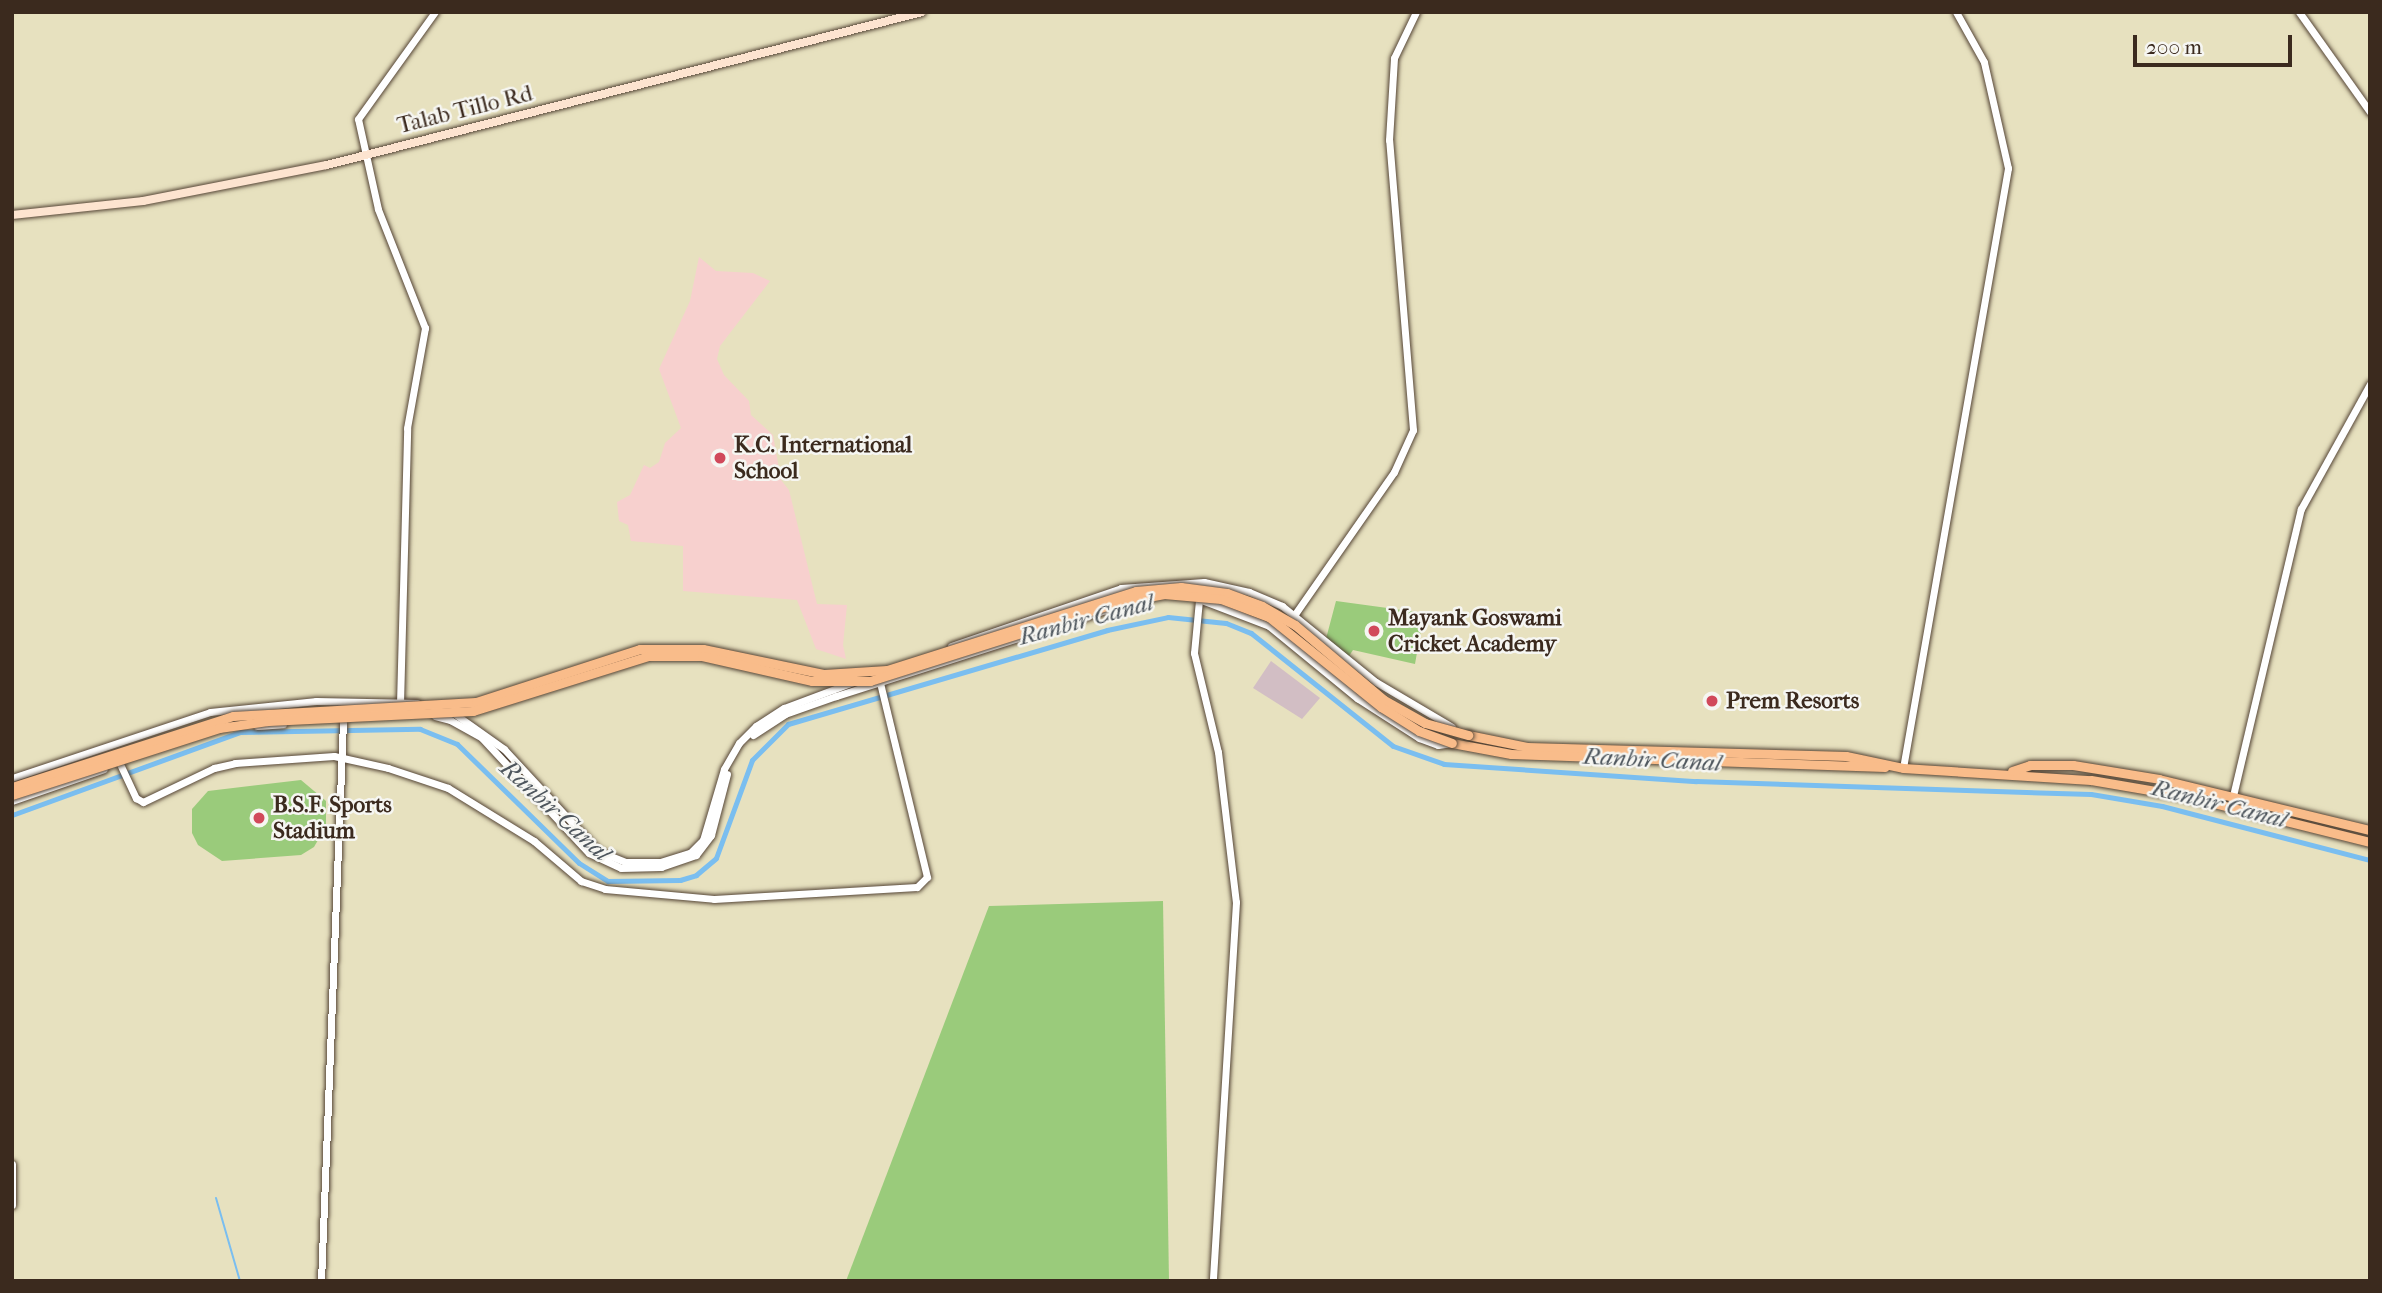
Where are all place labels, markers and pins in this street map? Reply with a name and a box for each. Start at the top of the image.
place label: K.C. International School [734,431,912,485]
marker: K.C. International School [712,450,728,466]
place label: Mayank Goswami Cricket Academy [1388,604,1562,658]
marker: Mayank Goswami Cricket Academy [1366,623,1382,639]
place label: Prem Resorts [1726,687,1859,715]
marker: Prem Resorts [1704,693,1720,709]
place label: B.S.F. Sports Stadium [273,791,392,845]
marker: B.S.F. Sports Stadium [251,810,267,826]

